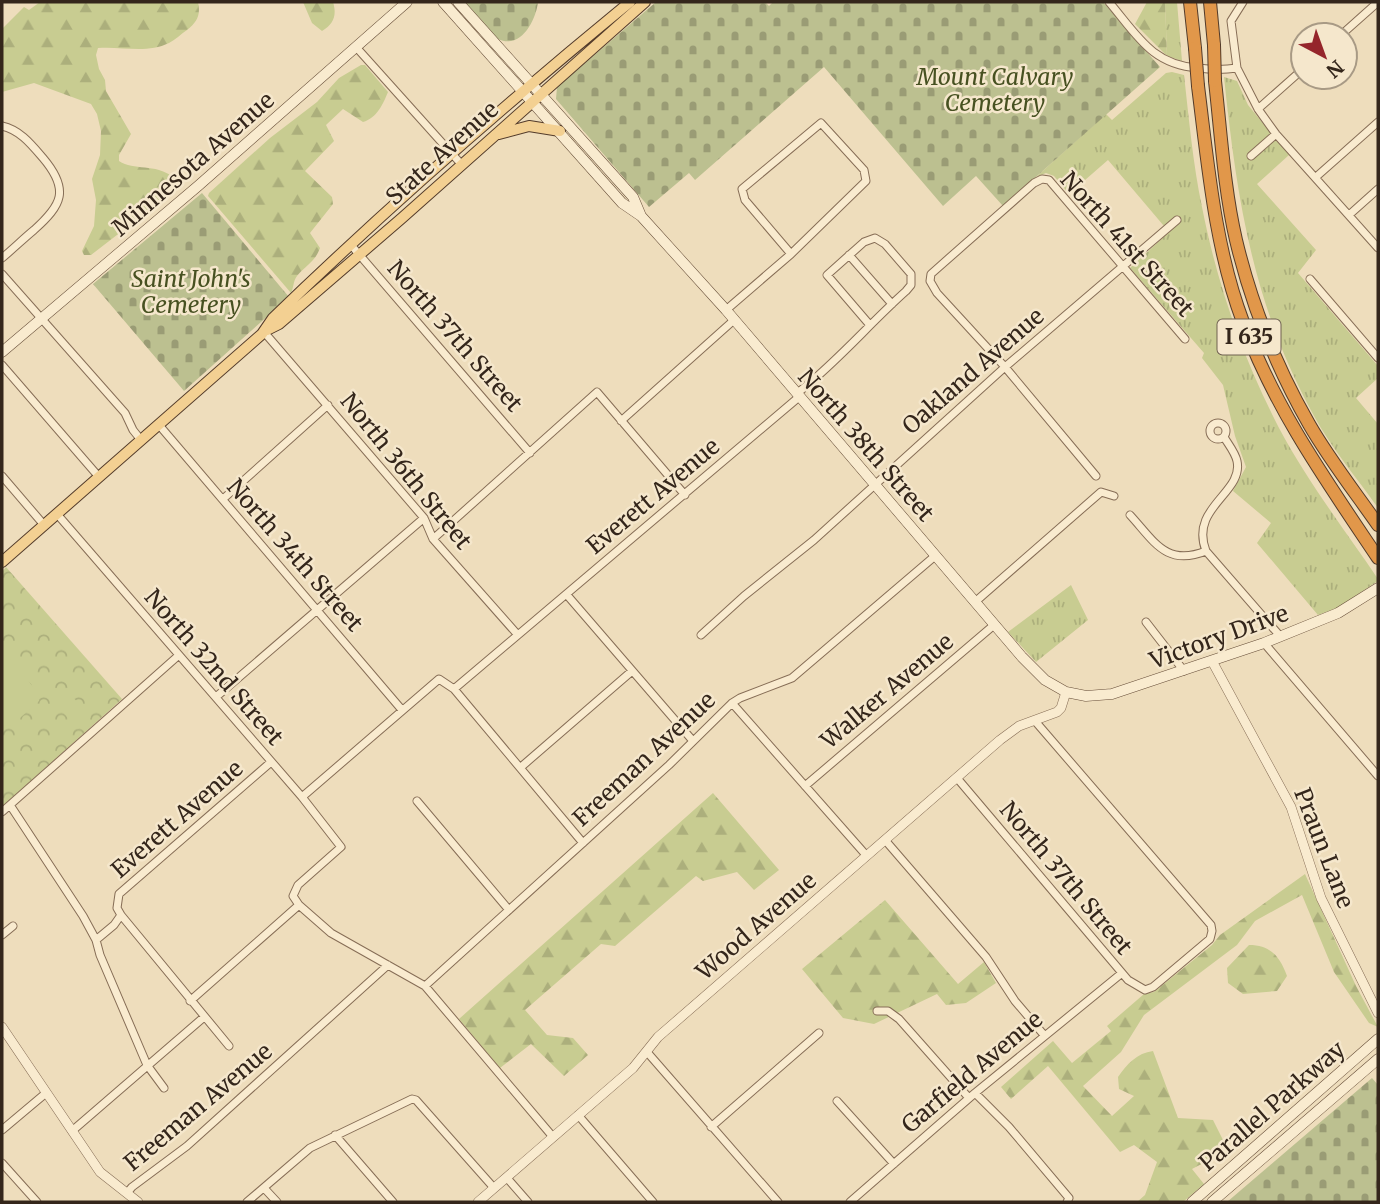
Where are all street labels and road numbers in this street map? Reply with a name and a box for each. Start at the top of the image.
street label: Minnesota Avenue [106,85,280,242]
street label: State Avenue [379,95,504,211]
street label: North 41st Street [1055,165,1200,322]
street label: North 37th Street [382,254,529,417]
street label: Oakland Avenue [896,301,1049,440]
road number: I 635 [1218,320,1280,354]
street label: North 38th Street [792,362,941,527]
street label: North 36th Street [335,387,478,555]
street label: Everett Avenue [580,432,725,560]
street label: North 34th Street [221,472,370,637]
street label: North 32nd Street [139,583,290,751]
street label: Victory Drive [1145,598,1292,675]
street label: Walker Avenue [814,627,959,755]
street label: Freeman Avenue [566,685,721,832]
street label: Everett Avenue [105,754,248,884]
street label: Praun Lane [1288,784,1361,912]
street label: North 37th Street [994,795,1139,960]
street label: Wood Avenue [689,866,822,986]
street label: Garfield Avenue [895,1004,1048,1139]
street label: Parallel Parkway [1193,1034,1351,1177]
street label: Freeman Avenue [118,1036,278,1177]

